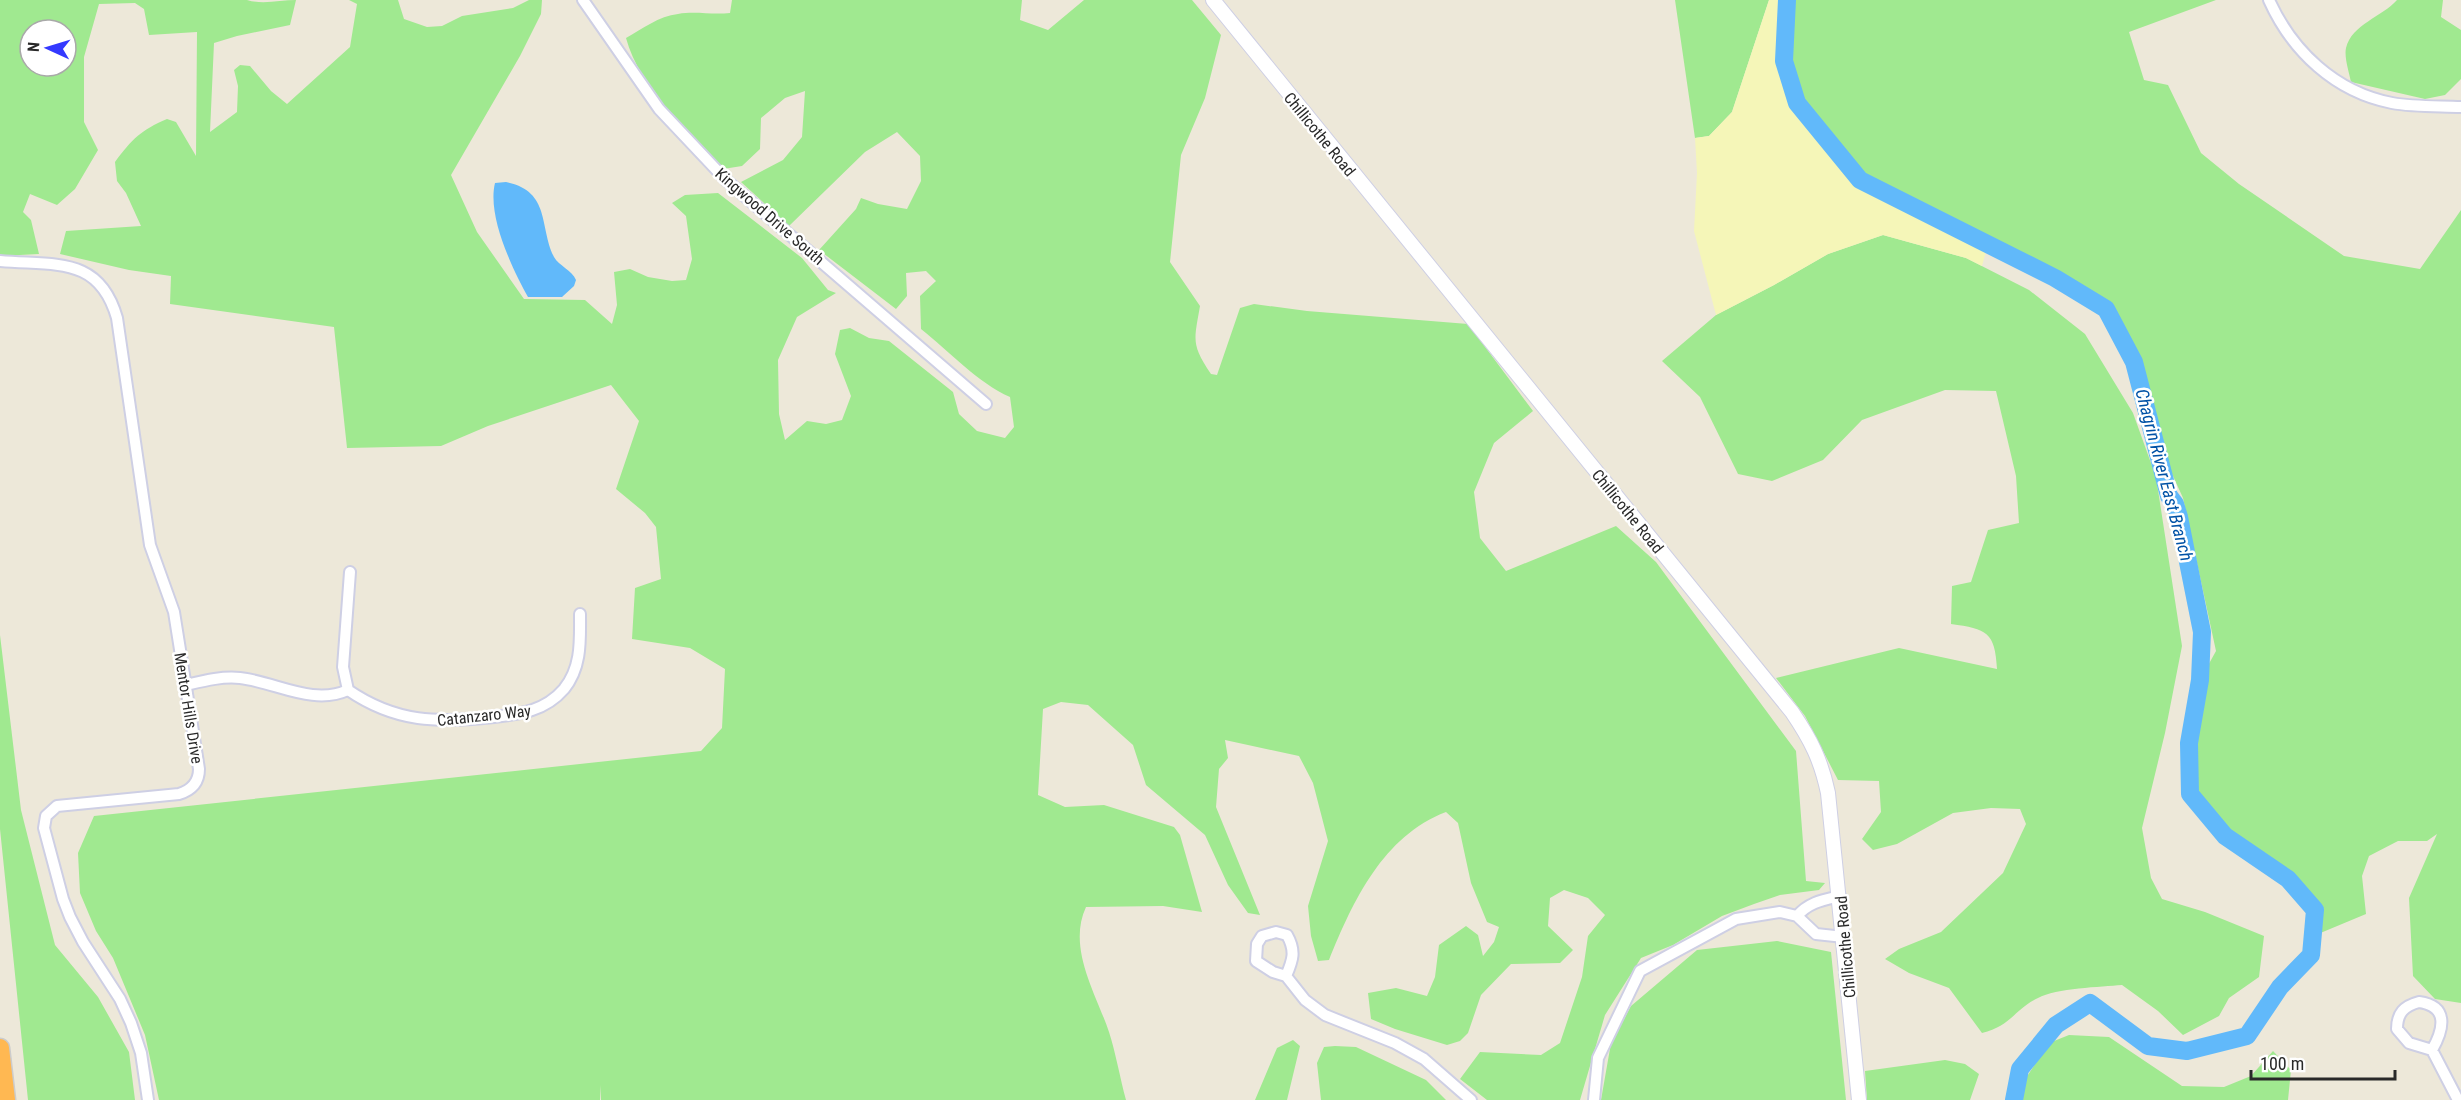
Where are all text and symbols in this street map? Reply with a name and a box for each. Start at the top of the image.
north arrow [18,18,78,78]
text: N [24,41,43,53]
street label: Chillicothe Road [1280,88,1359,180]
street label: Kingwood Drive South [711,164,828,269]
water label: Chagrin River East Branch [2131,386,2198,563]
street label: Chillicothe Road [1588,465,1667,557]
street label: Mentor Hills Drive [170,651,207,765]
street label: Catanzaro Way [436,701,532,730]
street label: Chillicothe Road [1832,895,1859,999]
scale bar [2251,1043,2395,1081]
text: 100 m [2260,1053,2304,1074]

